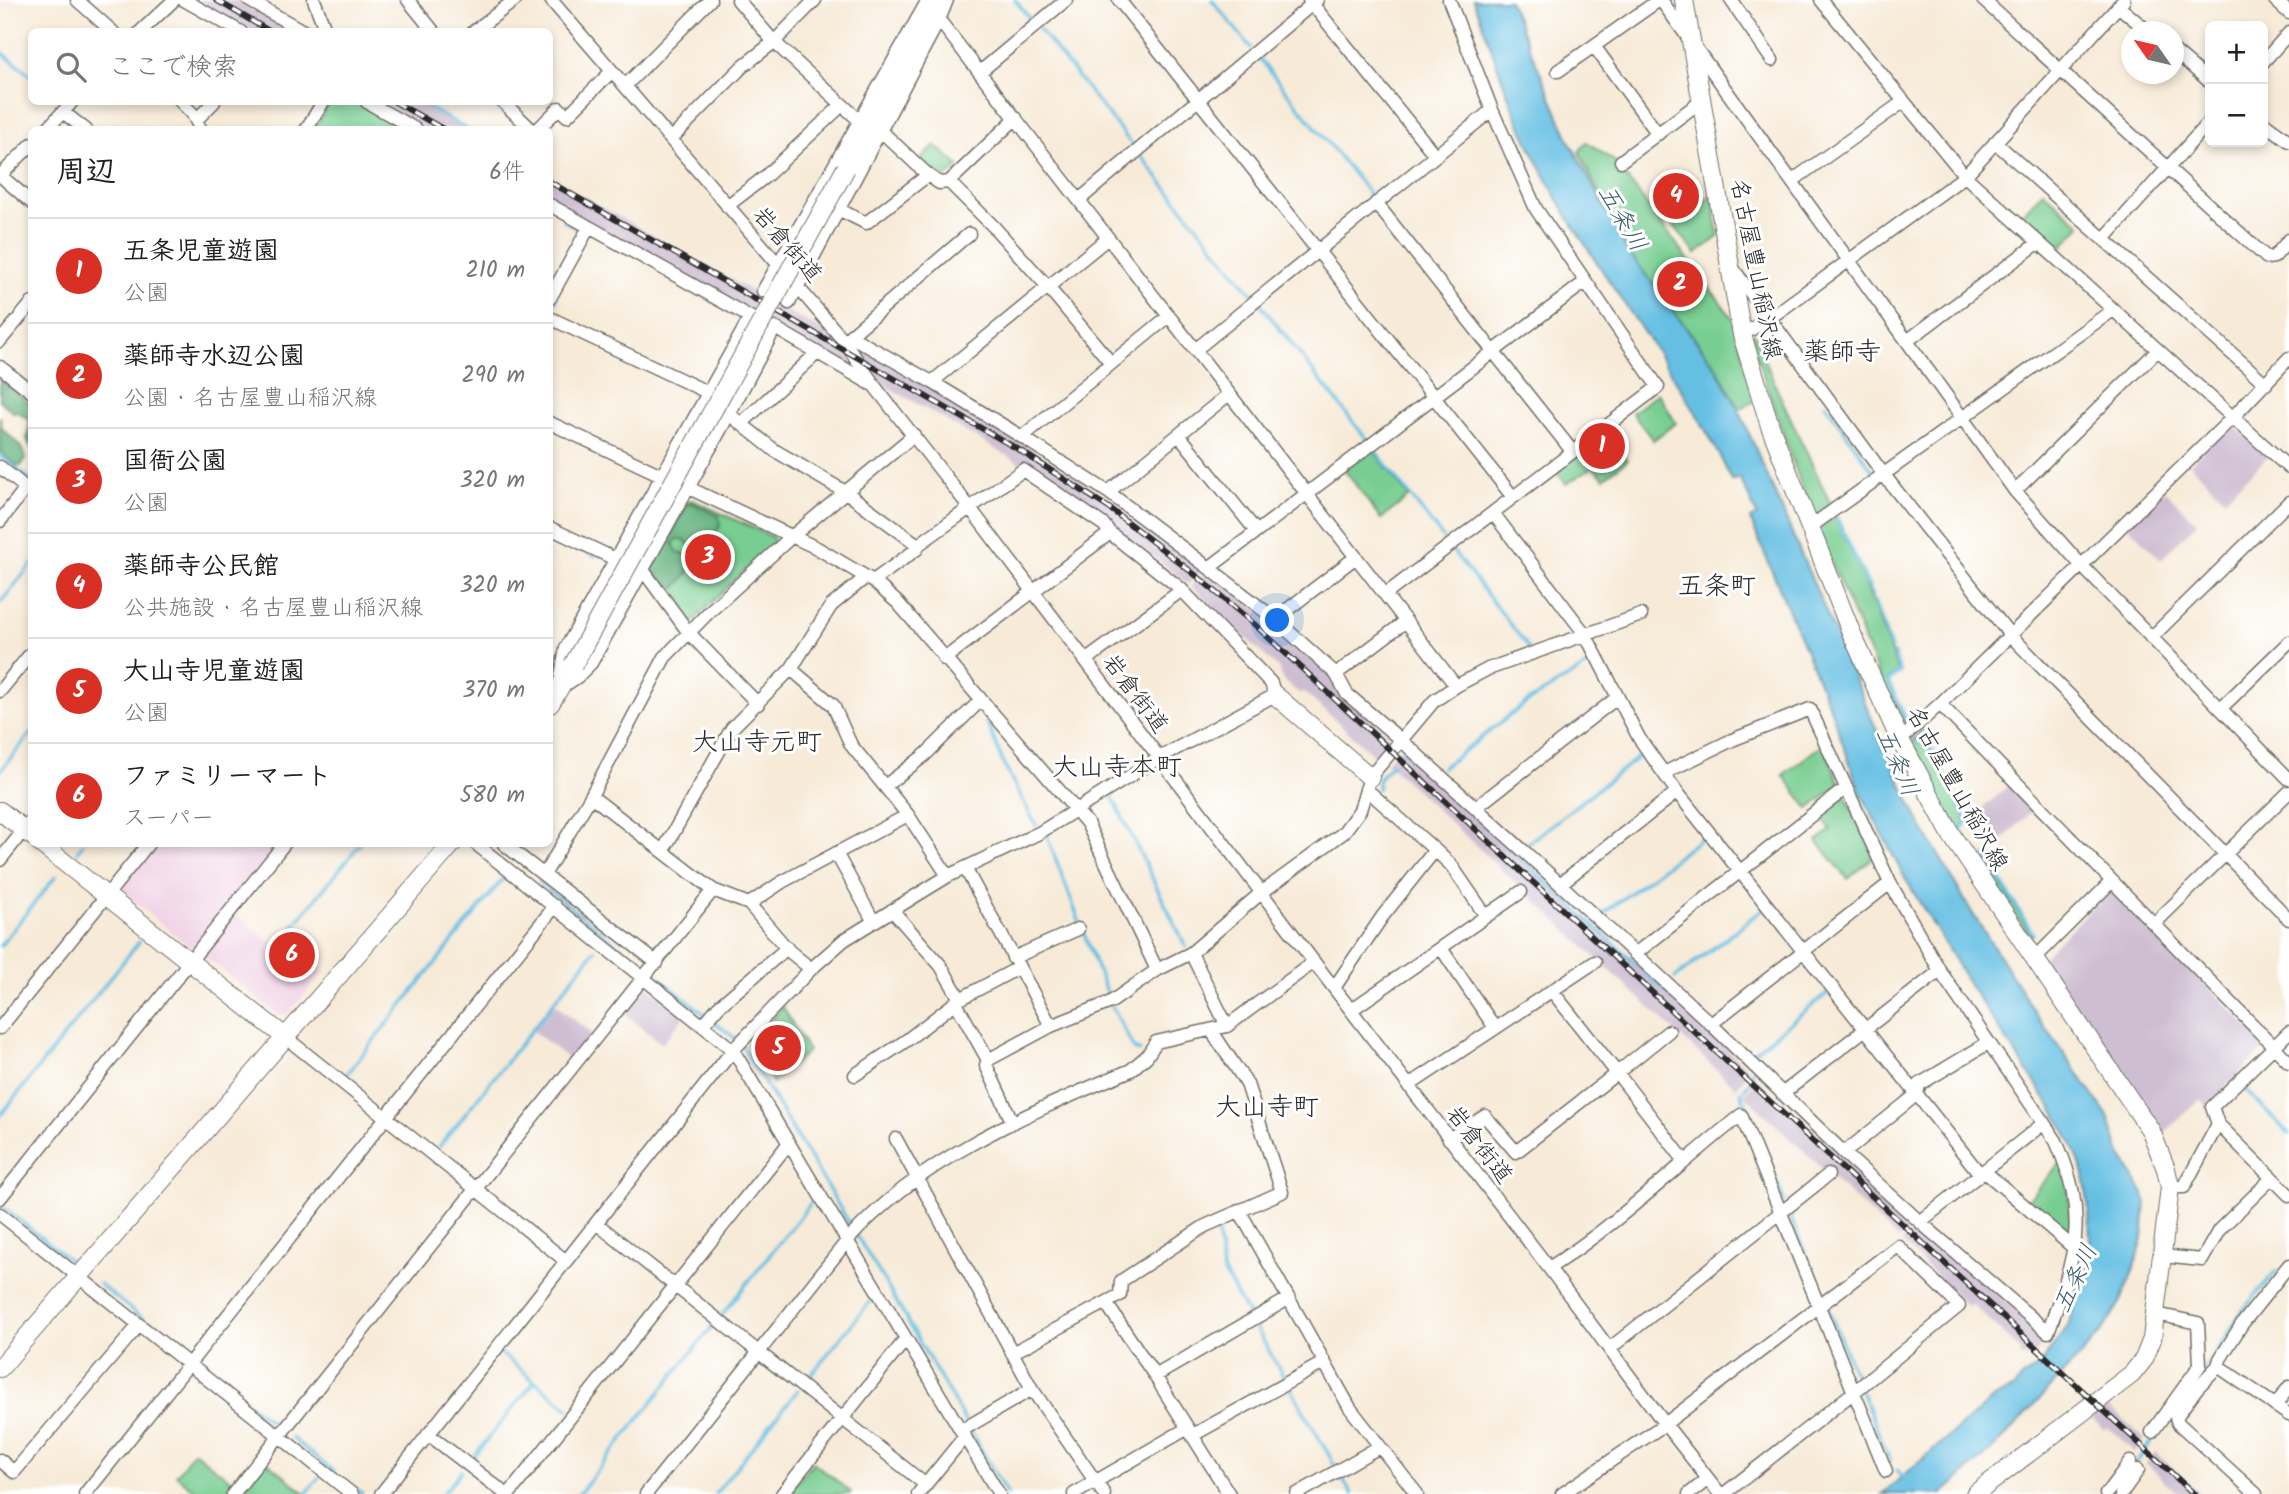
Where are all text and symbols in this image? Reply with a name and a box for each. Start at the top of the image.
north arrow [2121,21,2184,84]
map controls [2205,21,2268,147]
button: + [2205,21,2268,84]
search box [28,28,553,105]
text: ここで検索 [108,47,238,89]
icon: search [52,48,90,86]
button: − [2205,84,2268,147]
text: 周辺 [56,149,116,197]
text: 6件 [489,155,525,191]
pin: 4 [1653,170,1699,222]
street label: 名古屋豊山稲沢線 [1720,176,1790,363]
water label: 五条川 [1587,178,1657,260]
street label: 岩倉街道 [743,199,830,292]
text: 五条児童遊園 [123,231,279,273]
text: 1 [76,253,82,289]
text: 210 m [465,253,525,289]
pin: 2 [1657,258,1703,310]
text: 公園 [123,276,169,312]
district label: 薬師寺 [1803,332,1881,374]
text: 薬師寺水辺公園 [123,336,305,378]
text: 2 [72,358,86,394]
text: 290 m [461,358,525,394]
text: 公園 · 名古屋豊山稲沢線 [123,381,377,417]
pin: 1 [1579,420,1625,472]
text: 国衙公園 [123,441,227,483]
text: 3 [73,463,85,499]
text: 320 m [459,463,525,499]
text: 公園 [123,486,169,522]
pin: 3 [685,531,731,583]
text: 薬師寺公民館 [123,546,279,588]
district label: 五条町 [1678,566,1756,608]
text: 4 [73,568,85,604]
text: 320 m [459,568,525,604]
text: 公共施設 · 名古屋豊山稲沢線 [123,591,423,627]
your location [1260,603,1294,637]
street label: 岩倉街道 [1092,647,1176,742]
text: 大山寺児童遊園 [123,651,305,693]
text: 5 [73,673,85,709]
text: 370 m [462,673,525,709]
text: 公園 [123,696,169,732]
street label: 名古屋豊山稲沢線 [1896,700,2017,878]
district label: 大山寺元町 [692,722,822,764]
water label: 五条川 [1865,722,1929,803]
district label: 大山寺本町 [1052,747,1182,789]
text: ファミリーマート [123,756,332,798]
text: 6 [73,778,85,814]
text: 580 m [460,778,525,814]
text: スーパー [123,801,214,837]
pin: 6 [269,929,315,981]
pin: 5 [755,1022,801,1074]
district label: 大山寺町 [1215,1087,1319,1129]
street label: 岩倉街道 [1436,1098,1521,1193]
water label: 五条川 [2043,1238,2109,1320]

